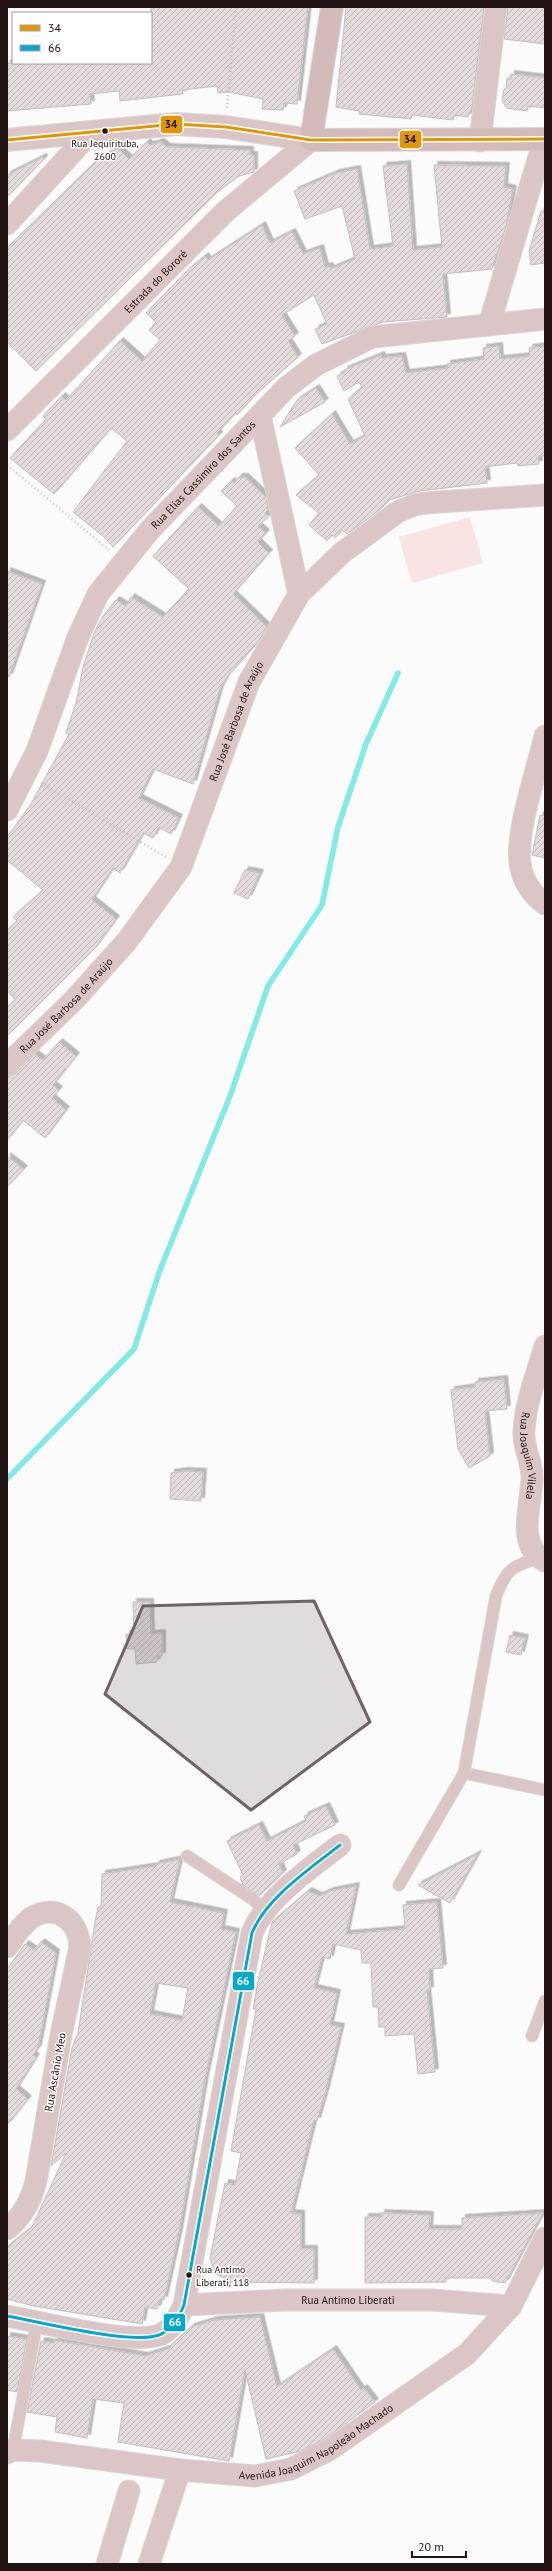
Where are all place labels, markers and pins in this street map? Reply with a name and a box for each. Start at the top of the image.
marker: Rua Jequirituba, 2600 [100,126,110,136]
place label: Rua Jequirituba, 2600 [71,137,139,163]
place label: Rua Antimo Liberati, 118 [196,2263,249,2289]
marker: Rua Antimo Liberati, 118 [184,2270,194,2280]

